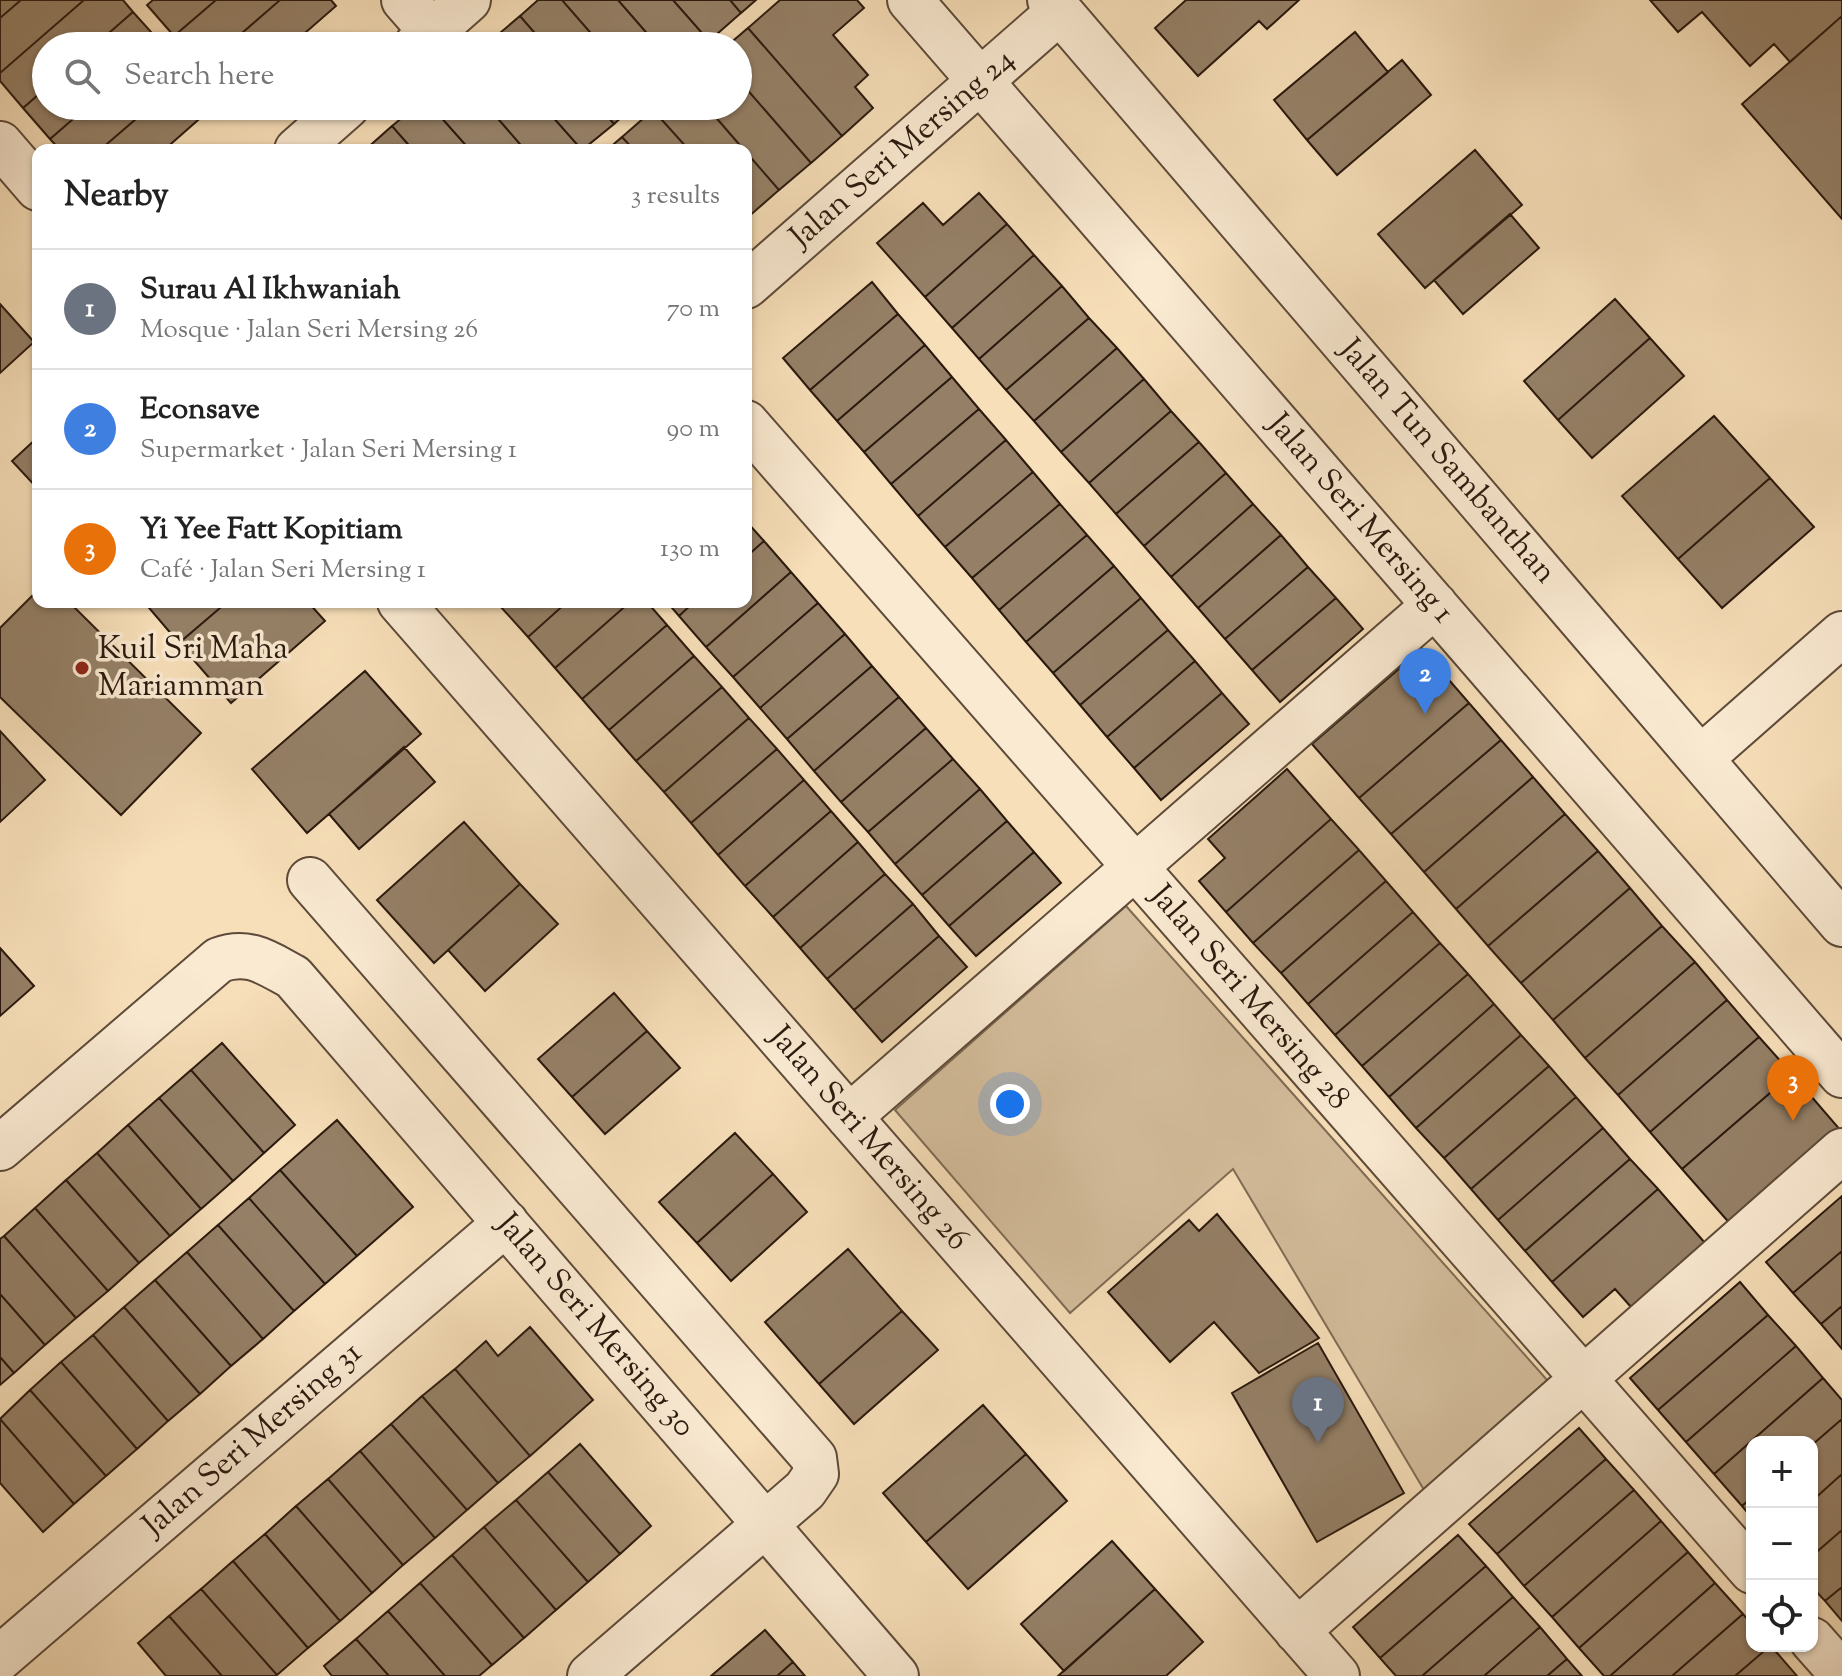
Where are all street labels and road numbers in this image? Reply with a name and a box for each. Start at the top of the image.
street label: Jalan Seri Mersing 24 [779,38,1026,261]
street label: Jalan Tun Sambanthan [1326,328,1567,595]
street label: Jalan Seri Mersing 1 [1254,402,1464,634]
street label: Jalan Seri Mersing 28 [1137,874,1360,1121]
street label: Jalan Seri Mersing 26 [756,1015,979,1262]
street label: Jalan Seri Mersing 30 [483,1202,705,1448]
street label: Jalan Seri Mersing 31 [132,1331,373,1550]

